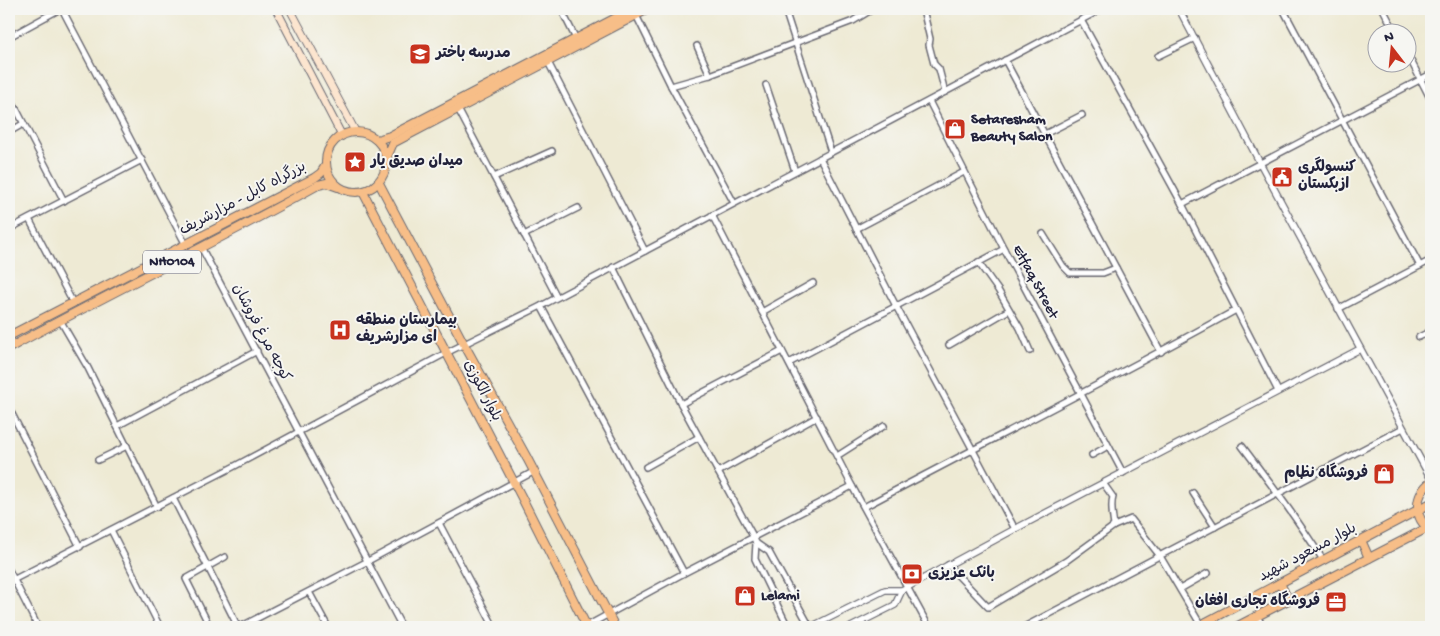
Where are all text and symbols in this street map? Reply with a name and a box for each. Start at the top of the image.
north arrow [1368,22,1418,72]
text: N [1382,28,1396,47]
school or university icon: مدرسه باختر [408,42,432,66]
place label: مدرسه باختر [434,45,511,63]
place label: Setaresham Beauty Salon [970,111,1053,146]
shop icon: Setaresham Beauty Salon [943,117,967,141]
place icon: میدان صدیق یار [343,150,367,174]
place label: میدان صدیق یار [369,153,463,171]
street label: بزرگراه کابل - مزارشریف [176,156,309,240]
place label: کنسولگری ازبکستان [1298,156,1356,194]
public building icon: کنسولگری ازبکستان [1270,165,1294,189]
street label: Etfaq Street [1008,242,1063,324]
road number: NH0104 [143,250,201,274]
street label: كوجه مرغ فروشان [228,280,295,385]
place label: بیمارستان منطقه ای مزارشریف [356,312,457,347]
hospital icon: بیمارستان منطقه ای مزارشریف [328,318,352,342]
street label: بلوار الکوزی [459,357,505,425]
place label: فروشگاه نظام [1284,462,1368,483]
shop icon: فروشگاه نظام [1372,462,1396,486]
street label: بلوار مسعود شهید [1256,520,1360,586]
bank icon: بانک عزیزی [900,562,924,586]
place label: بانک عزیزی [928,565,995,583]
shop icon: Lelami [733,584,757,608]
place label: Lelami [761,587,800,605]
place label: فروشگاه تجاری افغان [1195,590,1320,611]
office icon: فروشگاه تجاری افغان [1324,590,1348,614]

